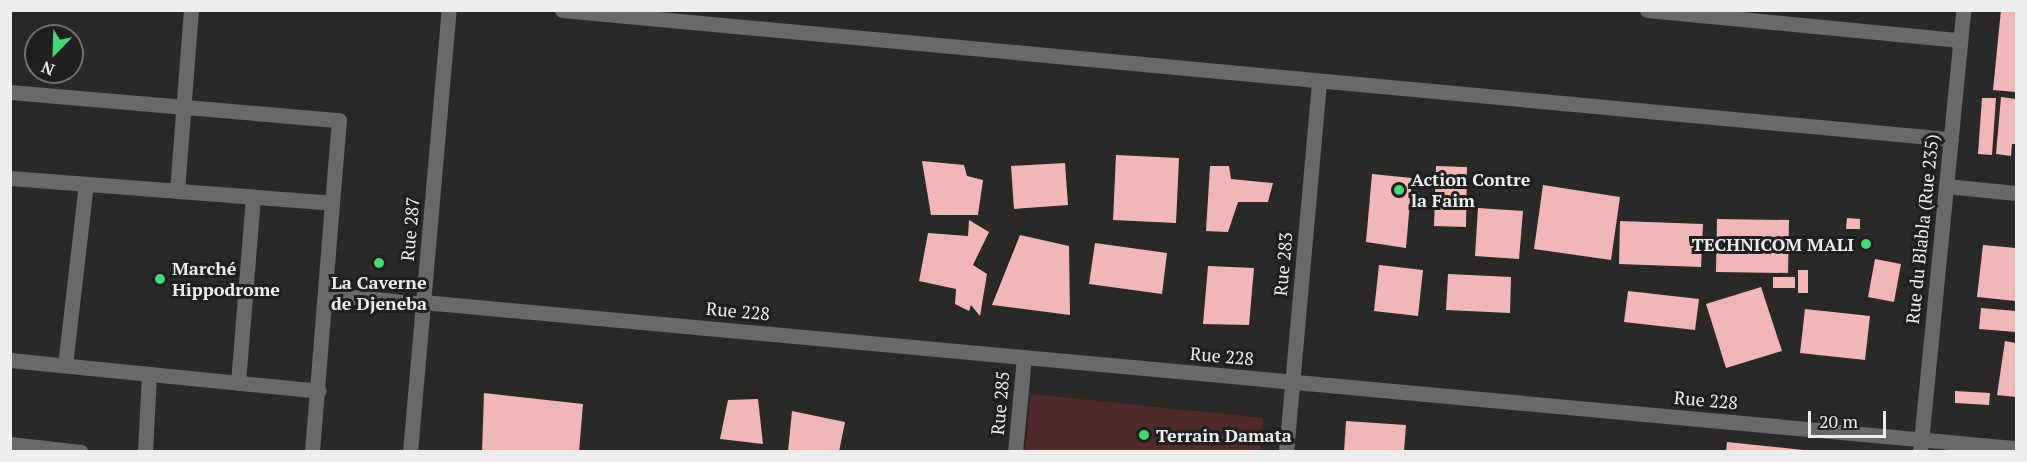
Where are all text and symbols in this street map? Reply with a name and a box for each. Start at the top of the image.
north arrow [24,24,84,84]
text: N [38,56,58,81]
street label: Rue du Blabla (Rue 235) [1901,133,1943,325]
place label: Action Contre la Faim [1411,169,1531,212]
marker: Action Contre la Faim [1392,183,1406,197]
street label: Rue 287 [396,196,424,262]
street label: Rue 283 [1269,231,1297,297]
place label: TECHNICOM MALI [1692,233,1854,255]
marker: TECHNICOM MALI [1859,237,1873,251]
marker: La Caverne de Djeneba [372,256,386,270]
place label: Marché Hippodrome [172,258,280,300]
marker: Marché Hippodrome [153,272,167,286]
place label: La Caverne de Djeneba [331,272,427,314]
street label: Rue 228 [705,297,771,325]
street label: Rue 228 [1189,342,1255,370]
street label: Rue 285 [986,370,1014,436]
street label: Rue 228 [1673,386,1739,414]
scale bar [1811,399,1889,437]
text: 20 m [1819,409,1858,433]
place label: Terrain Damata [1156,424,1292,446]
marker: Terrain Damata [1137,428,1151,442]

